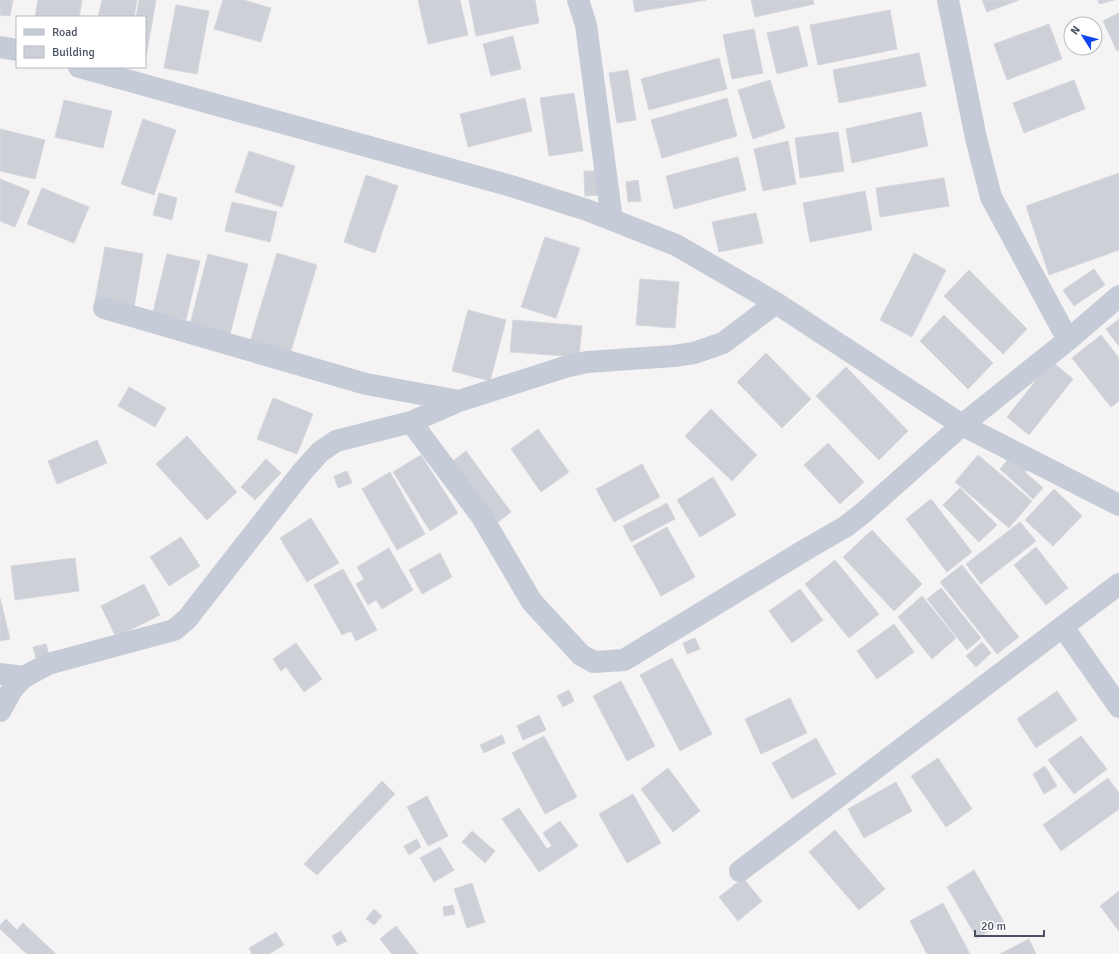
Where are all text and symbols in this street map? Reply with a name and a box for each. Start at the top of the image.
legend [16,16,146,68]
north arrow [1063,16,1103,56]
text: N [1068,23,1083,37]
text: Road [52,25,78,40]
text: Building [52,45,95,60]
scale bar [975,912,1044,938]
text: 20 m [981,919,1006,934]

